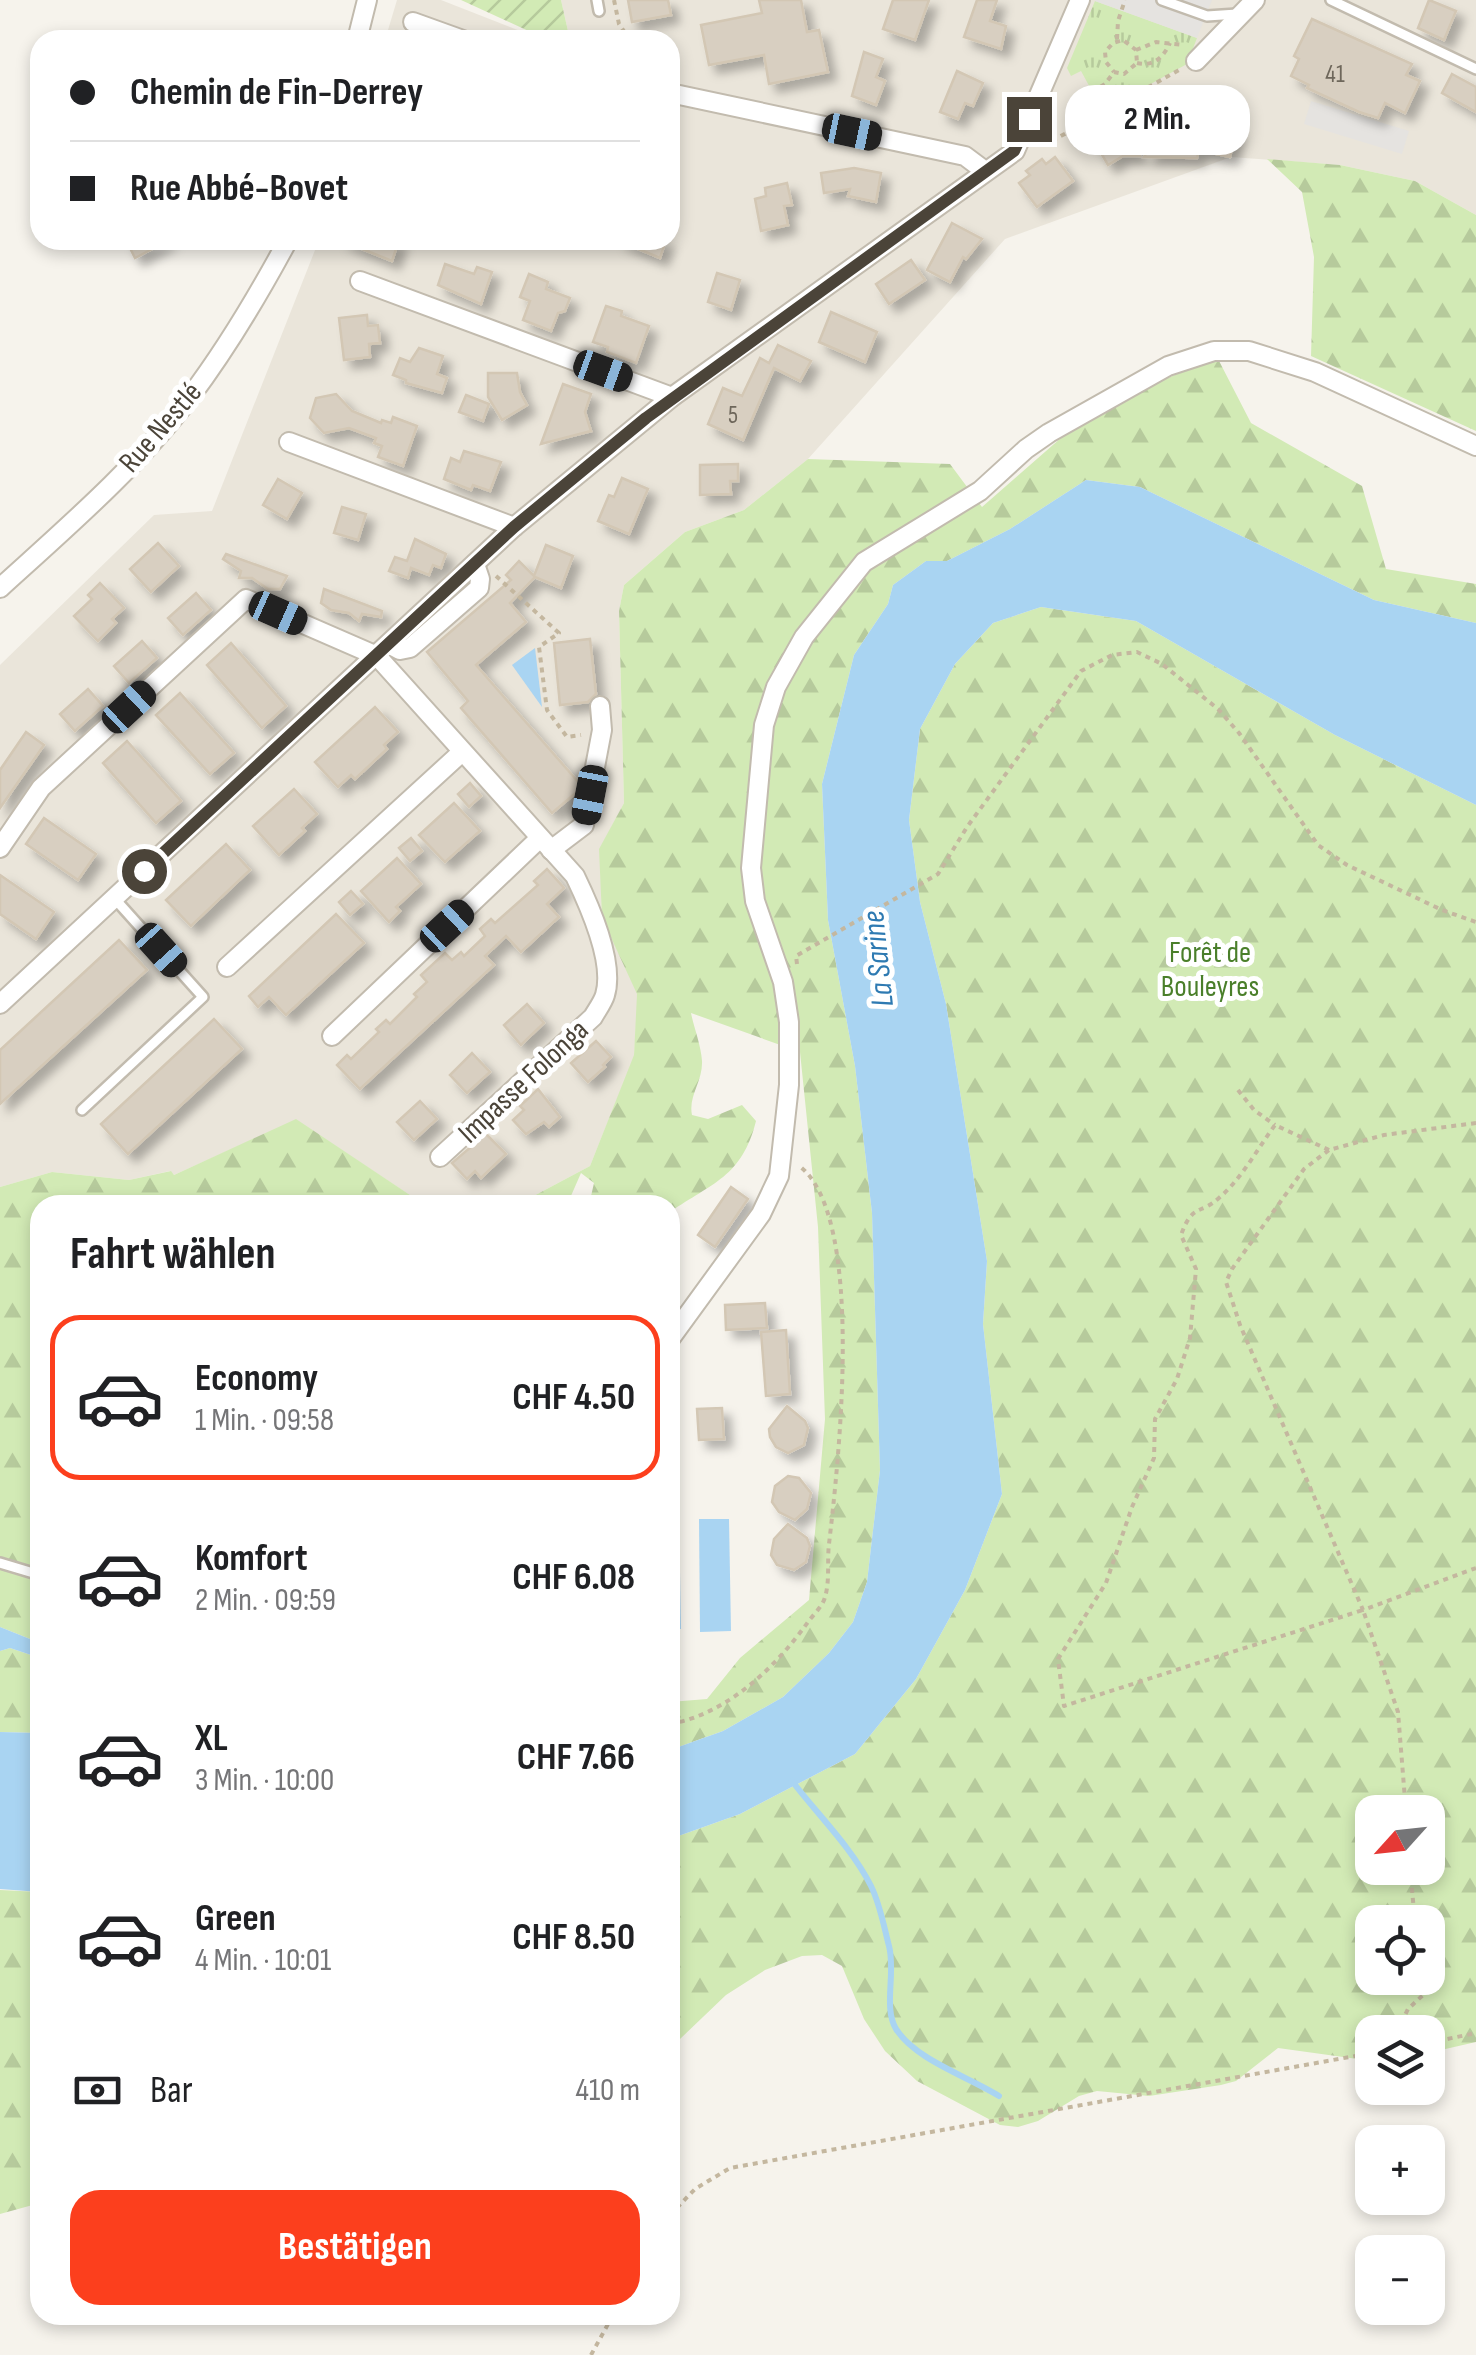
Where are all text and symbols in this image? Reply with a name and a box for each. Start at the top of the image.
house number: 41 [1325,59,1345,90]
text: Chemin de Fin-Derrey [130,70,423,115]
callout: 2 Min. [1064,84,1249,154]
route end [1007,97,1052,142]
text: 2 Min. [1124,100,1191,139]
car [820,111,884,153]
text: Rue Abbé-Bovet [130,166,348,211]
car [570,347,636,395]
street label: Rue Nestlé [112,375,210,480]
house number: 5 [728,400,738,431]
car [244,587,312,639]
car [97,676,161,738]
car [570,763,610,827]
route start [122,849,167,894]
car [415,895,479,957]
water label: La Sarine [854,909,903,1009]
car [130,918,192,982]
park label: Forêt de Bouleyres [1161,935,1259,1005]
street label: Impasse Folonga [451,1012,596,1151]
text: Fahrt wählen [70,1227,276,1282]
icon: car [75,1353,165,1443]
text: Economy [195,1356,318,1401]
text: CHF 4.50 [512,1375,635,1420]
text: 1 Min. · 09:58 [195,1401,334,1440]
icon: car [75,1533,165,1623]
text: Komfort [195,1536,307,1581]
text: CHF 6.08 [512,1555,635,1600]
text: 2 Min. · 09:59 [195,1581,336,1620]
icon: car [75,1713,165,1803]
text: XL [195,1716,228,1761]
text: CHF 7.66 [517,1735,635,1780]
text: 3 Min. · 10:00 [195,1761,334,1800]
north arrow [1355,1795,1445,1885]
map controls [1355,1795,1445,2325]
icon: car [75,1893,165,1983]
text: Green [195,1896,276,1941]
button: locate [1355,1905,1445,1995]
text: CHF 8.50 [512,1915,635,1960]
text: 4 Min. · 10:01 [195,1941,331,1980]
button: layers [1355,2015,1445,2105]
icon: cash [70,2063,125,2118]
text: Bar [150,2068,193,2113]
text: 410 m [575,2071,640,2110]
button: + [1355,2125,1445,2215]
button: Bestätigen [70,2190,640,2305]
button: − [1355,2235,1445,2325]

